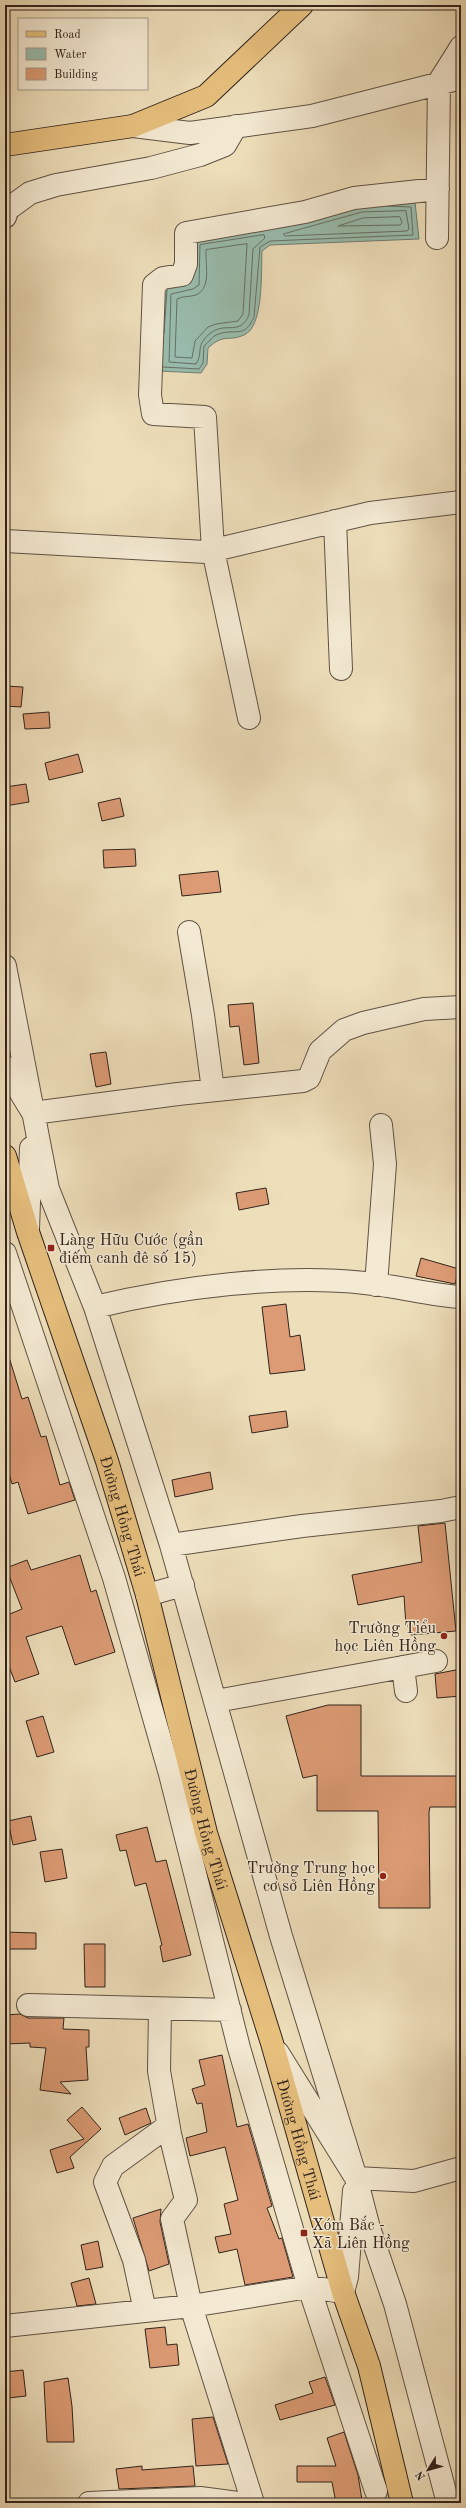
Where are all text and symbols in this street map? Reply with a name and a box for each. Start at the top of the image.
legend [18,18,148,90]
text: Road [54,29,81,41]
text: Water [54,49,87,61]
text: Building [54,69,98,81]
place label: Làng Hữu Cước (gần điếm canh đê số 15) [59,1230,204,1267]
marker: Làng Hữu Cước (gần điếm canh đê số 15) [46,1243,56,1253]
street label: Đường Hồng Thái [96,1454,147,1579]
place label: Trường Tiểu học Liên Hồng [335,1619,436,1655]
marker: Trường Tiểu học Liên Hồng [439,1631,449,1641]
street label: Đường Hồng Thái [180,1767,229,1892]
place label: Trường Trung học cơ sở Liên Hồng [247,1861,375,1895]
marker: Trường Trung học cơ sở Liên Hồng [378,1871,388,1881]
street label: Đường Hồng Thái [273,2077,322,2202]
place label: Xóm Bắc - Xã Liên Hồng [312,2215,410,2252]
marker: Xóm Bắc - Xã Liên Hồng [299,2228,309,2238]
north arrow [408,2450,448,2490]
text: N [414,2468,428,2482]

